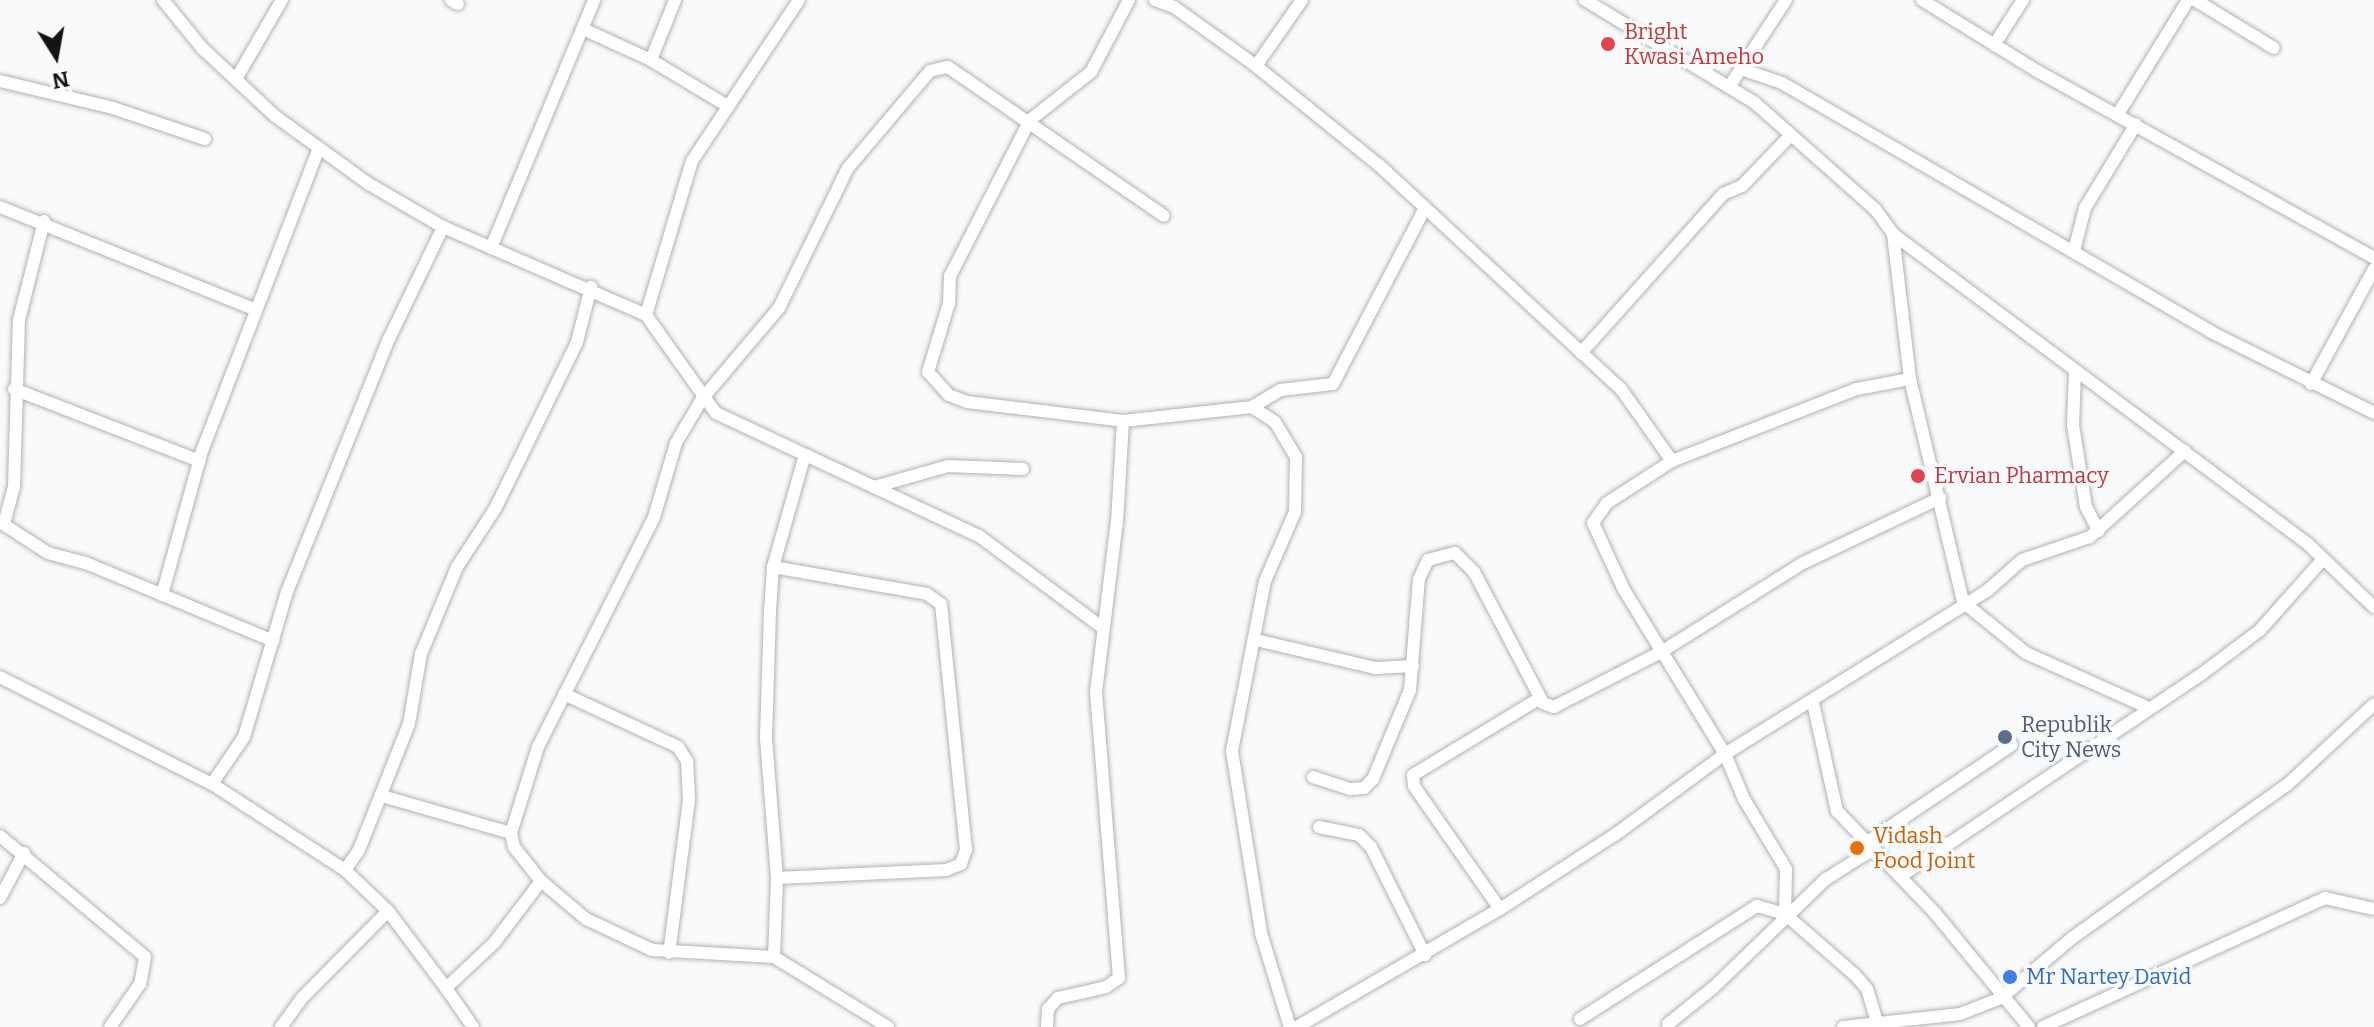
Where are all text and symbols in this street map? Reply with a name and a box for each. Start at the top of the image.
north arrow [16,16,96,96]
place label: Bright Kwasi Ameho [1624,18,1764,70]
marker: Bright Kwasi Ameho [1599,35,1617,53]
text: N [50,65,72,95]
place label: Ervian Pharmacy [1934,463,2109,489]
marker: Ervian Pharmacy [1909,467,1927,485]
place label: Republik City News [2021,711,2121,762]
marker: Republik City News [1996,728,2014,746]
place label: Vidash Food Joint [1873,822,1975,874]
marker: Vidash Food Joint [1848,839,1866,857]
place label: Mr Nartey David [2026,964,2192,990]
marker: Mr Nartey David [2001,968,2019,986]

